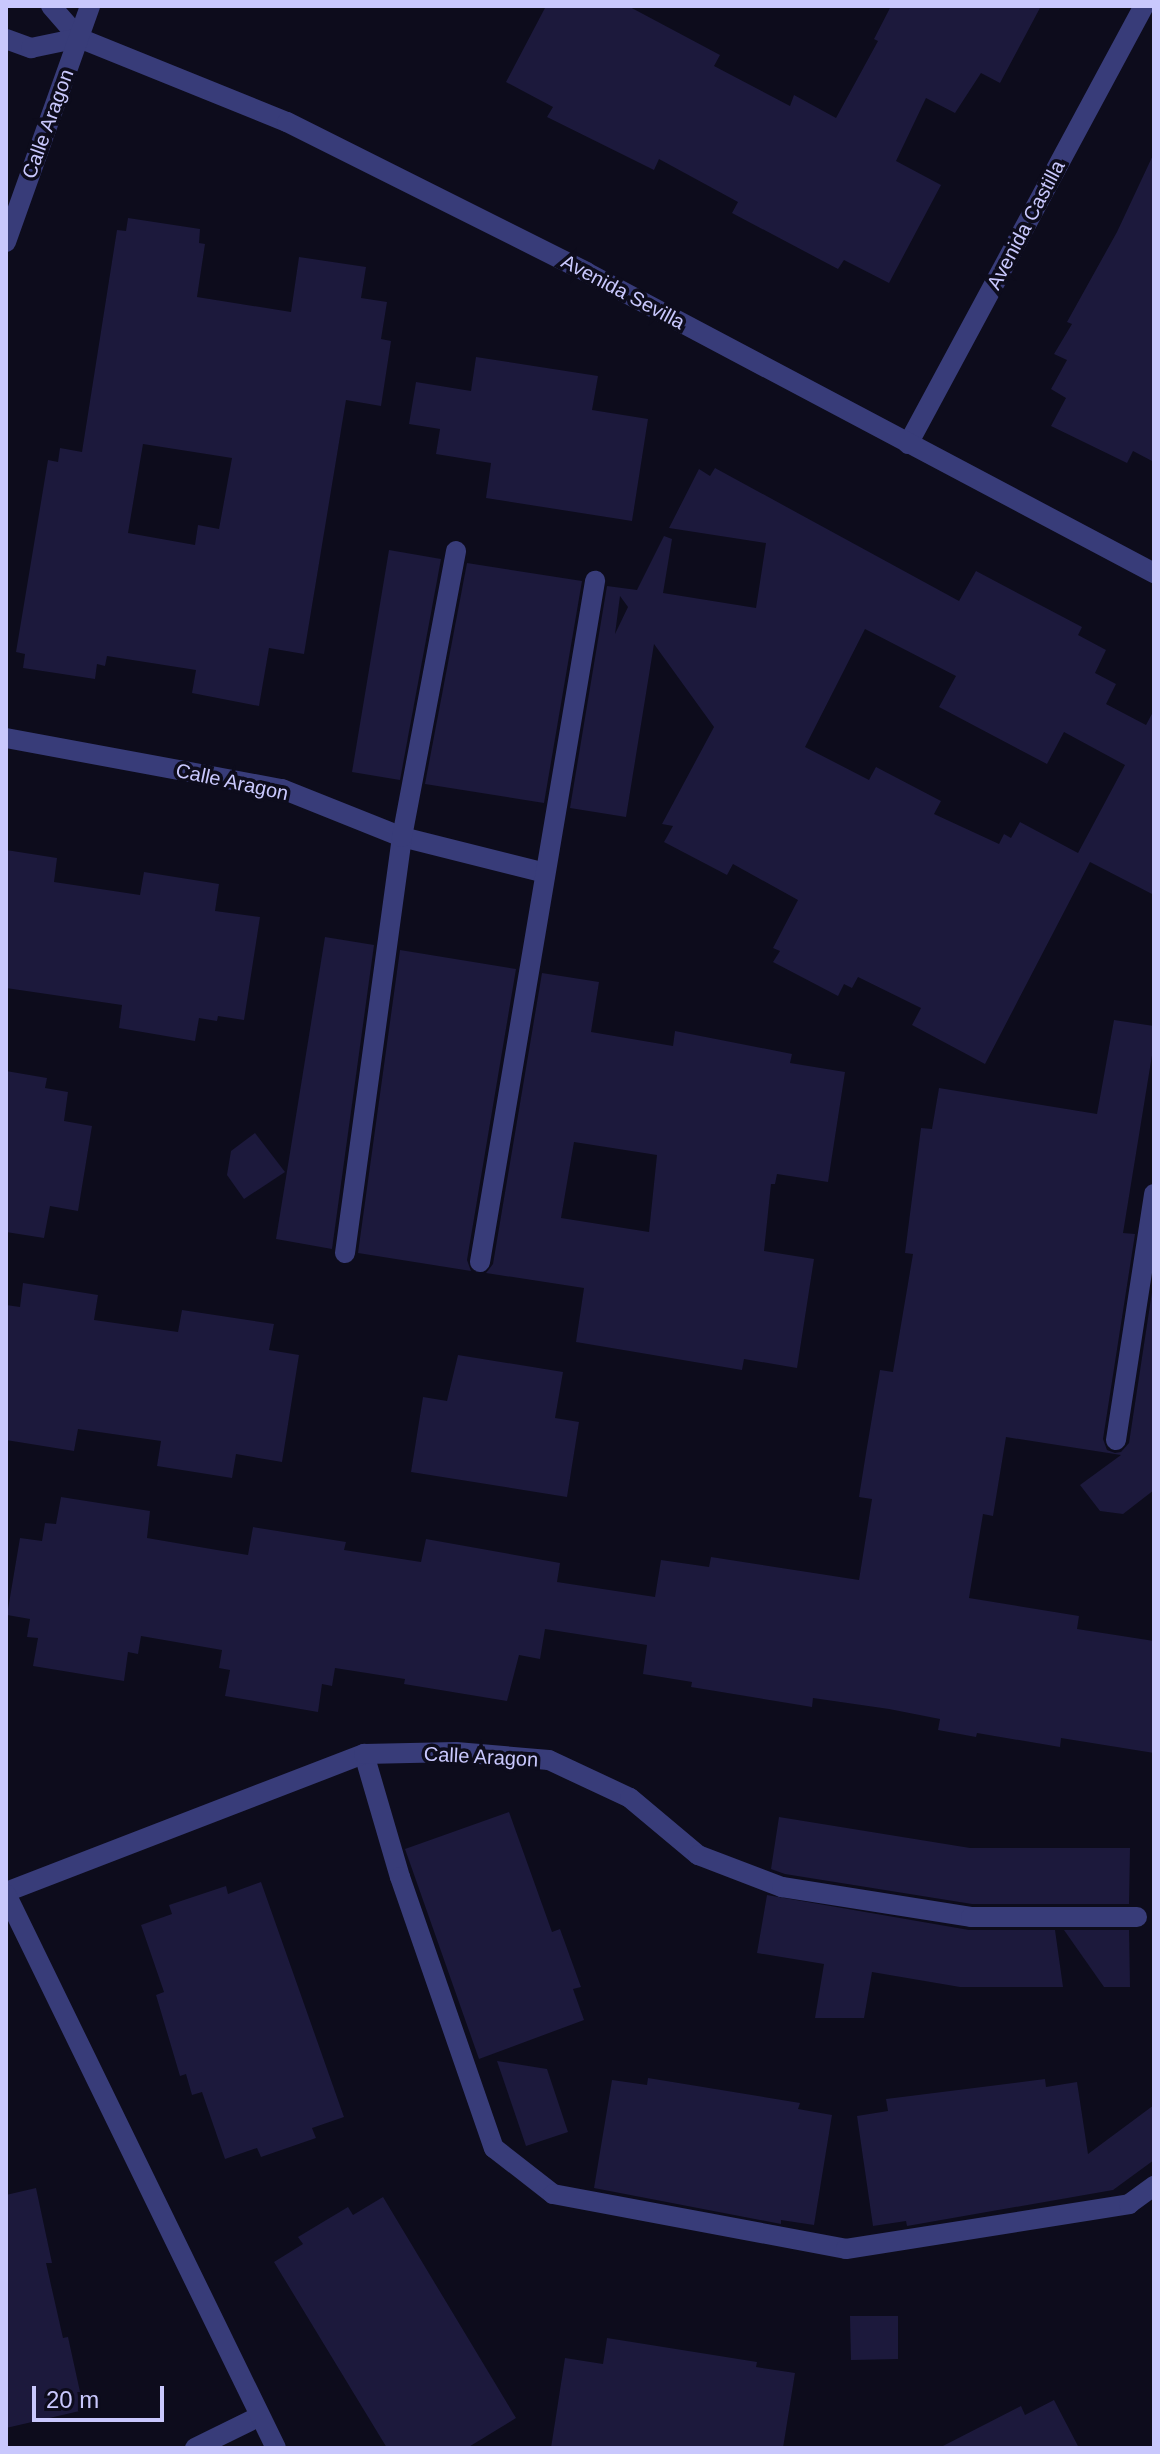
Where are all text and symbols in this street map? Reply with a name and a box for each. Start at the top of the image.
street label: Calle Aragon [17,66,79,182]
street label: Avenida Castilla [982,156,1070,294]
street label: Avenida Sevilla [557,249,689,335]
street label: Calle Aragon [173,758,291,806]
street label: Calle Aragon [423,1742,539,1772]
scale bar [36,2370,168,2420]
text: 20 m [46,2386,99,2413]

